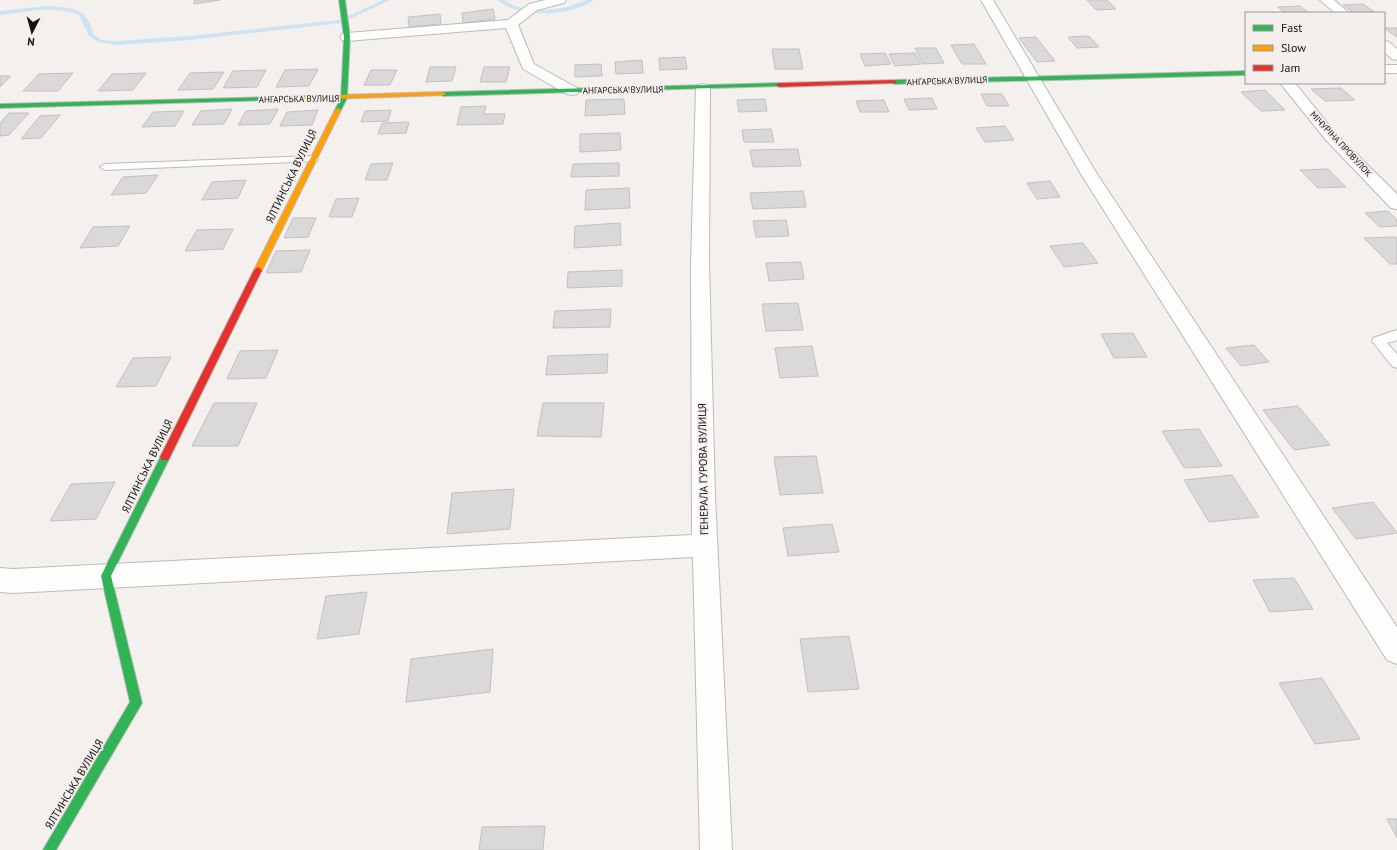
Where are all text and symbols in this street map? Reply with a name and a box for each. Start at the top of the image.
north arrow [12,12,52,52]
legend [1245,12,1385,84]
text: Fast [1281,20,1302,35]
text: N [27,35,35,49]
text: Slow [1281,40,1306,55]
text: Jam [1280,60,1300,75]
street label: АНГАРСЬКА ВУЛИЦЯ [906,74,988,87]
street label: АНГАРСЬКА ВУЛИЦЯ [583,83,663,96]
street label: АНГАРСЬКА ВУЛИЦЯ [259,92,339,105]
street label: МІЧУРІНА ПРОВУЛОК [1308,109,1375,179]
street label: ЯЛТИНСЬКА ВУЛИЦЯ [262,127,320,225]
street label: ГЕНЕРАЛА ГУРОВА ВУЛИЦЯ [695,403,711,535]
street label: ЯЛТИНСЬКА ВУЛИЦЯ [118,417,176,515]
street label: ЯЛТИНСЬКА ВУЛИЦЯ [42,736,106,832]

